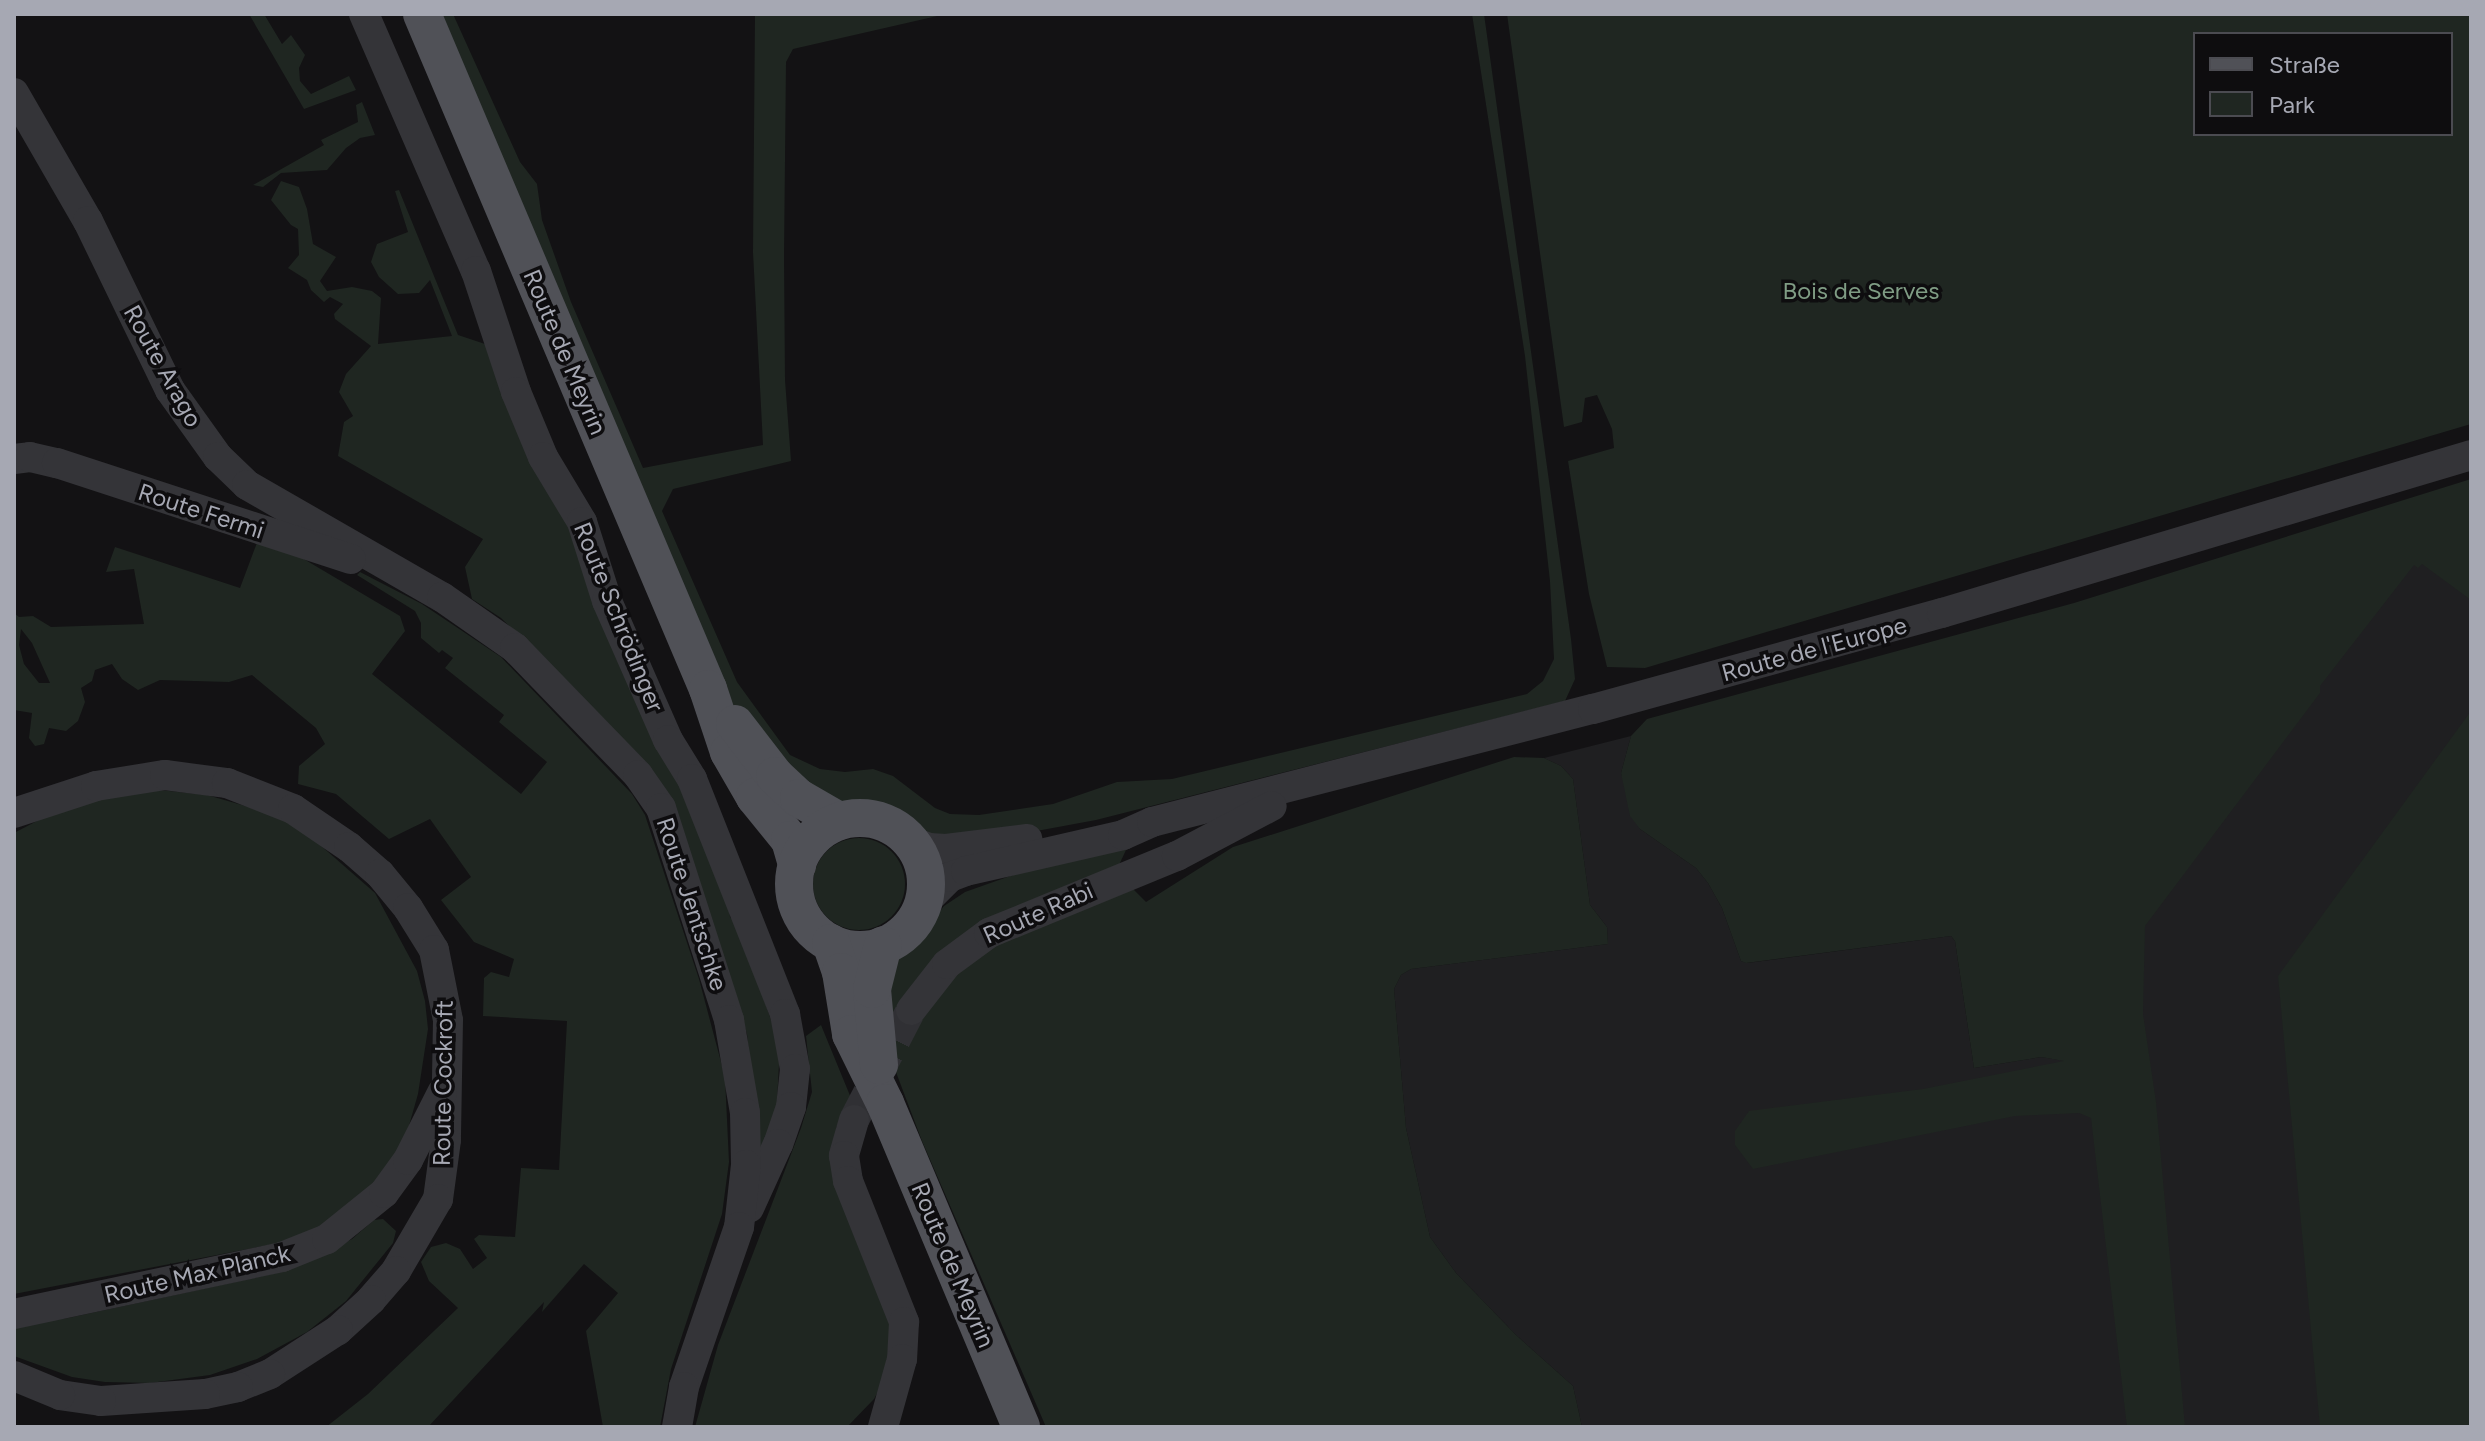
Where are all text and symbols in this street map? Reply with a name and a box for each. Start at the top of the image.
legend [2193,32,2453,136]
text: Straße [2269,50,2340,79]
text: Park [2269,90,2315,119]
street label: Route de Meyrin [517,265,613,439]
park label: Bois de Serves [1783,277,1939,305]
street label: Route Arago [118,300,208,432]
street label: Route Fermi [135,477,267,545]
street label: Route Schrödinger [568,518,670,716]
street label: Route de l'Europe [1718,610,1910,688]
street label: Route Jentschke [650,814,734,994]
street label: Route Rabi [979,876,1097,950]
street label: Route Cockroft [427,1000,459,1166]
street label: Route de Meyrin [905,1178,1001,1352]
street label: Route Max Planck [101,1239,293,1309]

